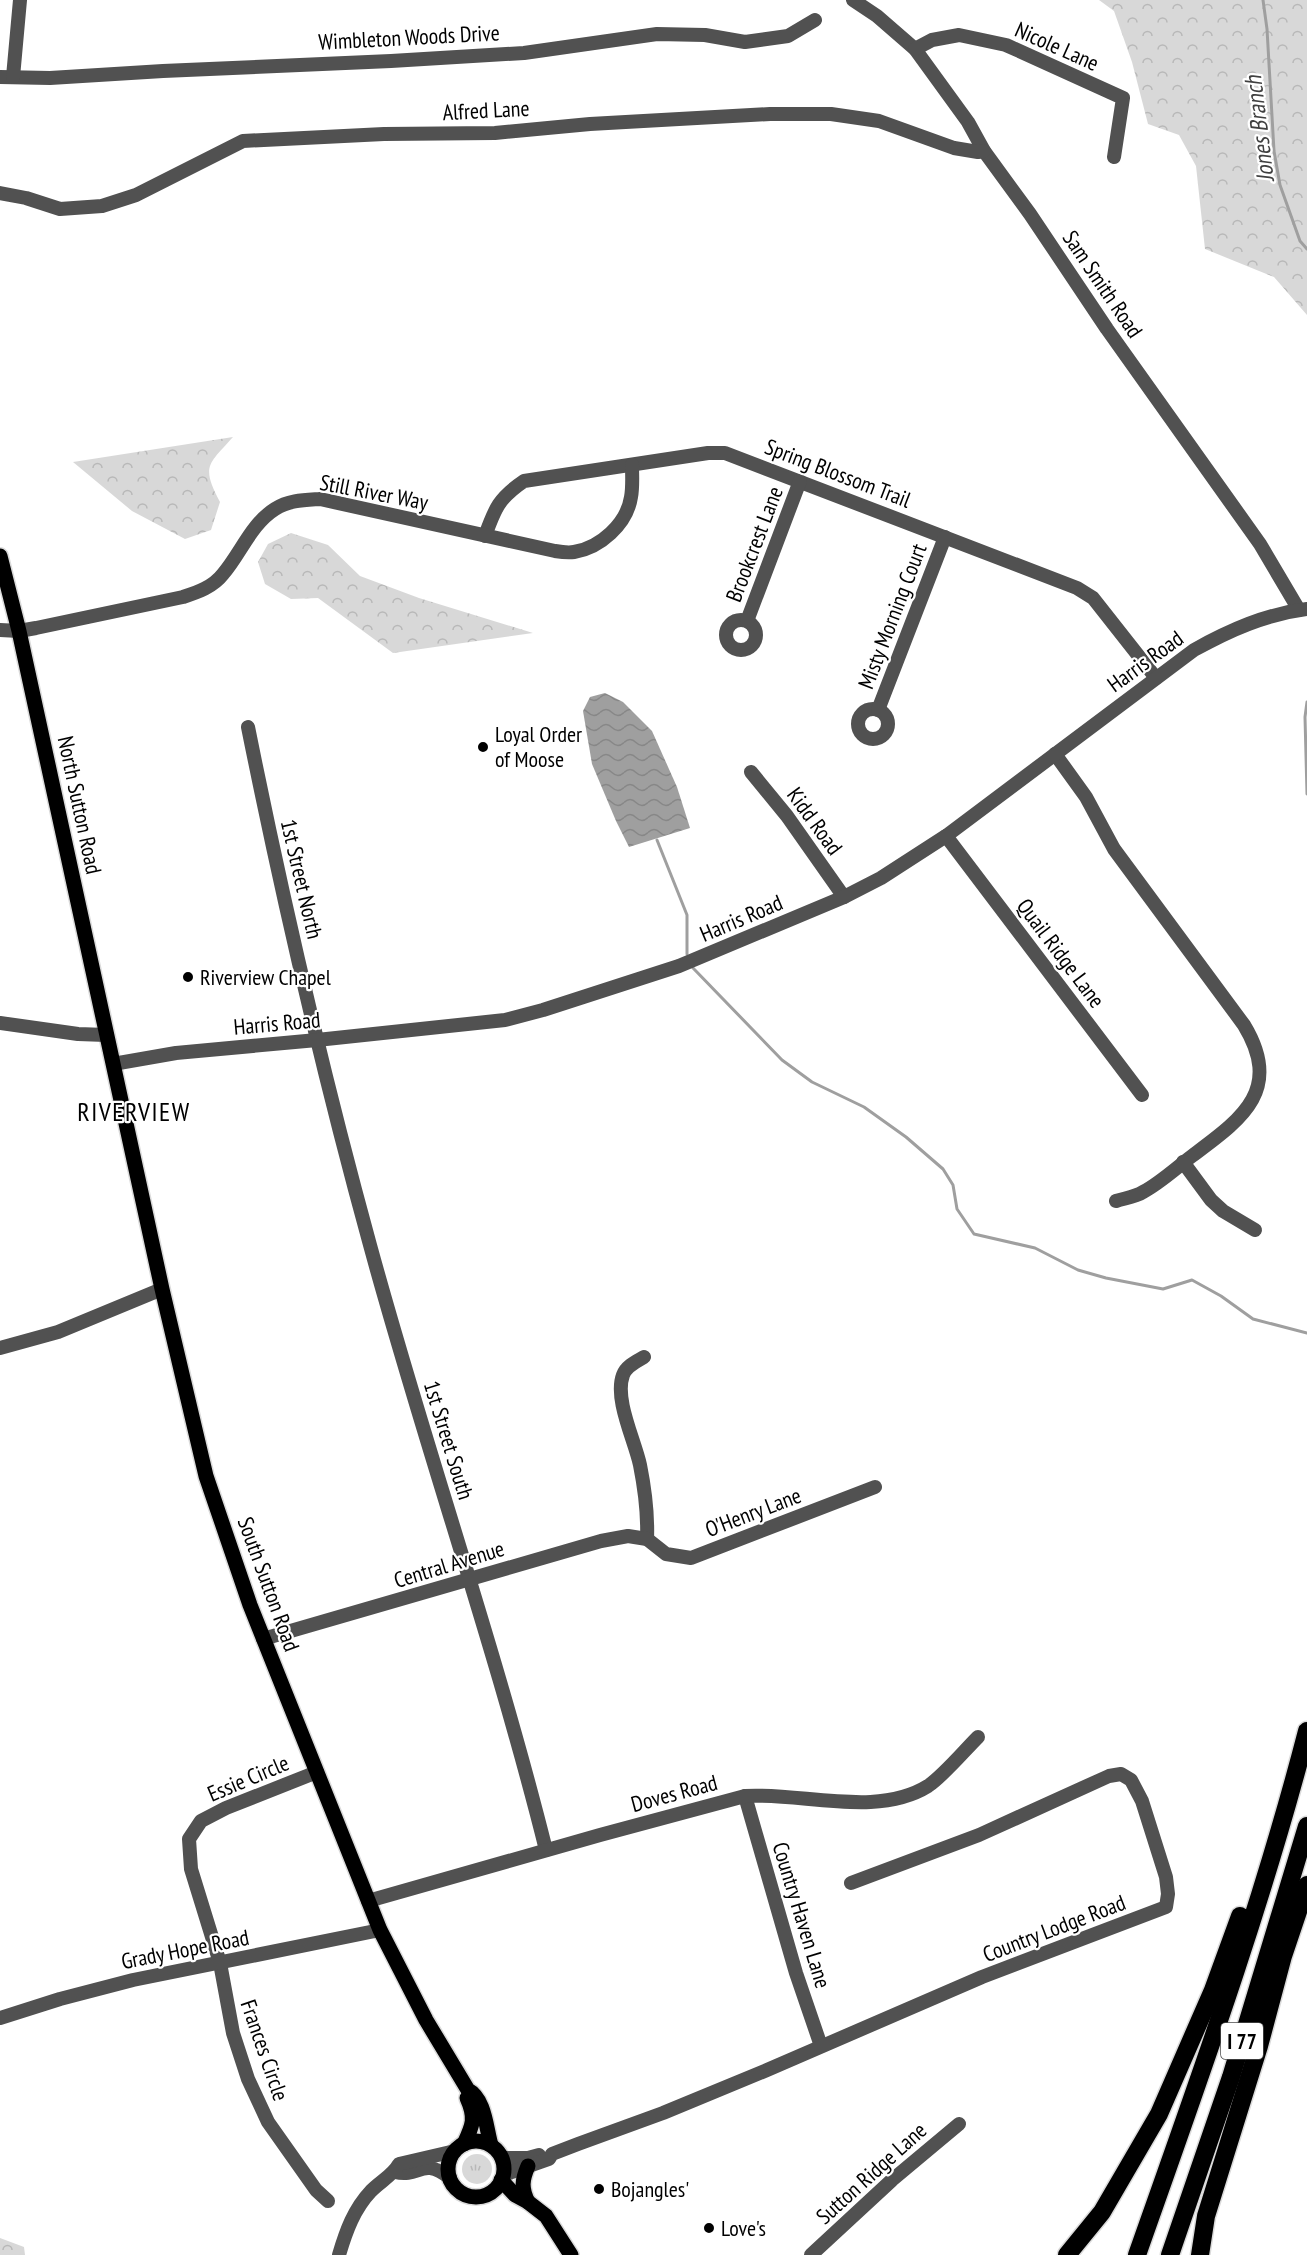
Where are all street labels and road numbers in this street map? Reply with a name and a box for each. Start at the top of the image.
street label: Nicole Lane [1011,15,1103,77]
street label: Wimbleton Woods Drive [318,18,500,56]
street label: Alfred Lane [442,94,530,126]
street label: Sam Smith Road [1057,225,1149,343]
street label: Spring Blossom Trail [761,432,916,514]
street label: Still River Way [318,468,431,516]
street label: Brookcrest Lane [719,482,789,606]
street label: Misty Morning Court [851,539,933,693]
street label: Harris Road [1102,624,1188,698]
street label: North Sutton Road [52,733,108,877]
street label: Kidd Road [781,782,849,860]
street label: 1st Street North [275,816,329,942]
street label: Harris Road [695,888,787,948]
street label: Quail Ridge Lane [1011,893,1111,1013]
street label: Harris Road [232,1005,322,1041]
street label: 1st Street South [418,1377,480,1503]
street label: O'Henry Lane [701,1481,805,1543]
street label: South Sutton Road [232,1513,306,1655]
street label: Central Avenue [390,1534,508,1594]
street label: Essie Circle [203,1748,293,1808]
street label: Doves Road [628,1768,720,1818]
street label: Country Haven Lane [766,1838,838,1992]
street label: Country Lodge Road [979,1888,1129,1968]
street label: Grady Hope Road [119,1923,251,1975]
street label: Frances Circle [235,1996,295,2104]
road number: I 77 [1221,2023,1263,2059]
street label: Sutton Ridge Lane [810,2116,932,2230]

